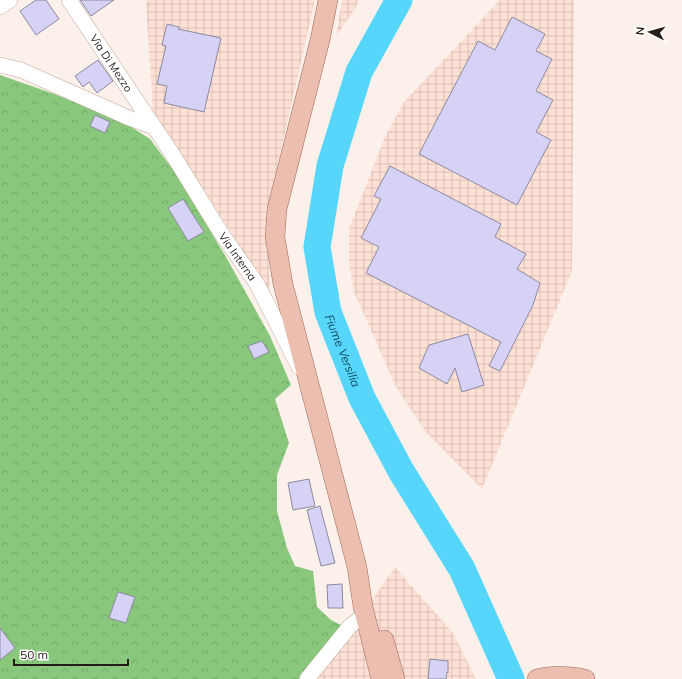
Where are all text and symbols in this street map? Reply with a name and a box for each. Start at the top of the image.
north arrow [630,12,670,52]
text: N [633,26,647,36]
street label: Via Di Mezzo [87,32,136,95]
street label: Via Interna [216,230,259,283]
water label: Fiume Versilia [322,312,364,389]
scale bar [14,641,128,667]
text: 50 m [20,647,48,662]

